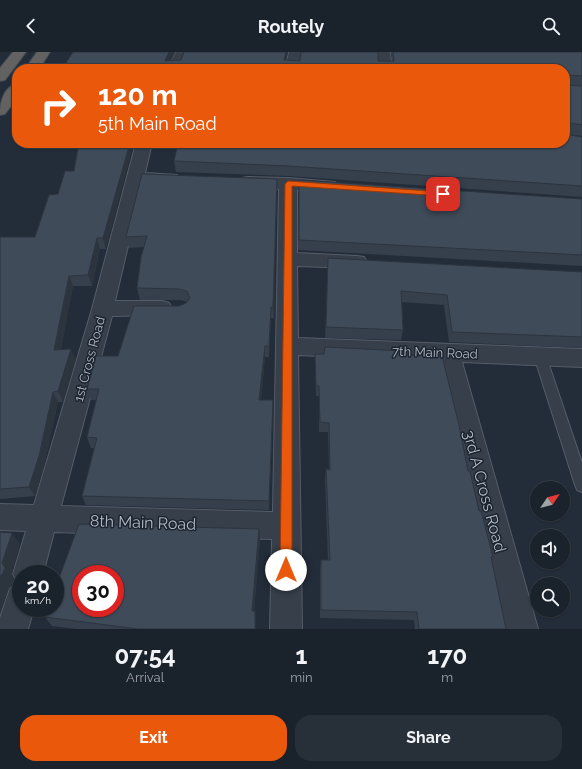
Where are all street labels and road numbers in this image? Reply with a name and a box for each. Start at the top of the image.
street label: 1st Cross Road [71,315,108,403]
street label: 7th Main Road [392,344,478,361]
street label: 3rd A Cross Road [459,428,510,554]
street label: 8th Main Road [90,511,196,534]

